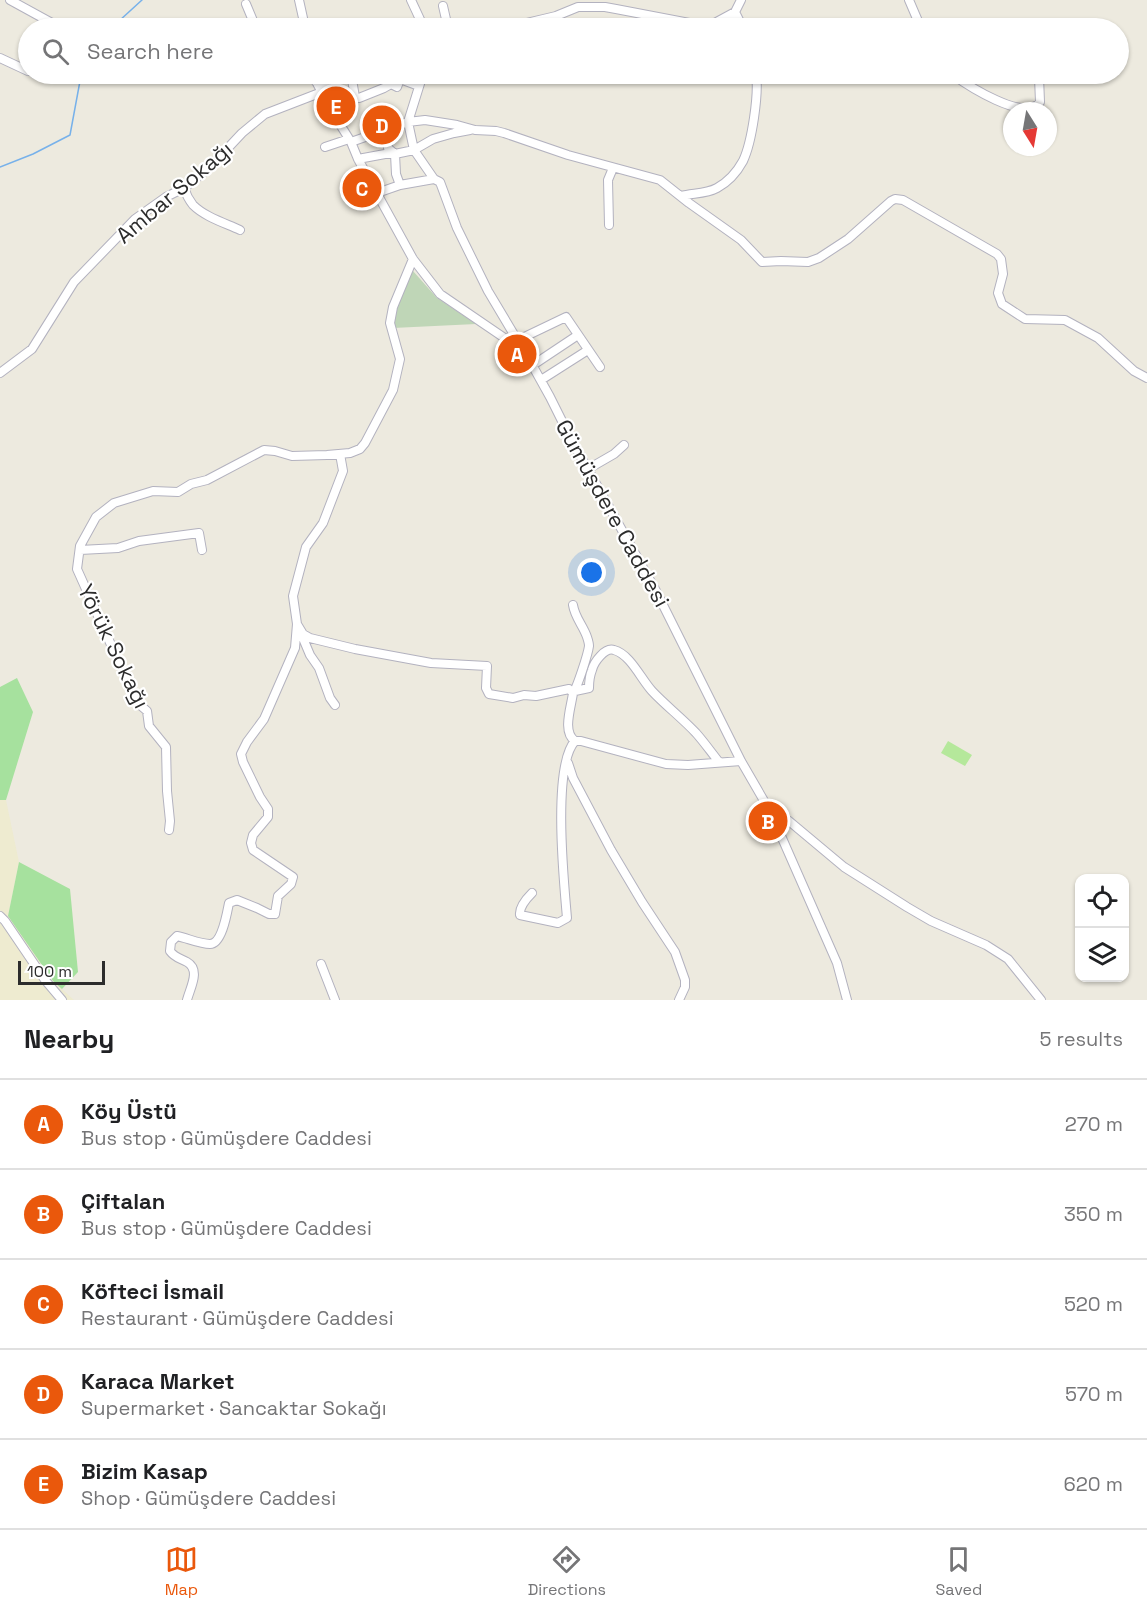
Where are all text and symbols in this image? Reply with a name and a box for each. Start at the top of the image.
search box [18,18,1129,84]
icon: search [39,35,72,68]
text: Search here [87,37,214,65]
pin: E [316,84,356,128]
pin: D [362,102,401,148]
north arrow [1003,102,1057,156]
street label: Ambar Sokağı [110,135,238,249]
pin: C [342,166,382,210]
pin: A [498,332,536,376]
street label: Gümüşdere Caddesi [550,414,676,612]
your location [577,558,606,587]
street label: Yörük Sokağı [72,579,156,713]
pin: B [748,798,788,844]
map controls [1075,874,1129,982]
button: locate [1075,874,1129,928]
button: layers [1075,928,1129,982]
scale bar [18,958,105,986]
text: 100 m [27,961,72,982]
text: Nearby [24,1022,114,1056]
text: 5 results [1039,1026,1123,1052]
text: Köy Üstü [81,1097,177,1125]
text: A [37,1111,50,1137]
text: 270 m [1065,1111,1123,1137]
text: Bus stop · Gümüşdere Caddesi [81,1125,372,1151]
text: Çiftalan [81,1187,165,1215]
text: B [37,1201,50,1227]
text: 350 m [1064,1201,1123,1227]
text: Bus stop · Gümüşdere Caddesi [81,1215,372,1241]
text: Köfteci İsmail [81,1277,224,1305]
text: C [37,1291,50,1317]
text: 520 m [1064,1291,1123,1317]
text: Restaurant · Gümüşdere Caddesi [81,1305,394,1331]
text: Karaca Market [81,1367,235,1395]
text: D [37,1381,50,1407]
text: 570 m [1065,1381,1123,1407]
text: Supermarket · Sancaktar Sokağı [81,1395,387,1421]
text: Bizim Kasap [81,1457,208,1485]
text: E [38,1471,49,1497]
text: 620 m [1064,1471,1123,1497]
text: Shop · Gümüşdere Caddesi [81,1485,336,1511]
tab: Map [165,1543,198,1600]
tab: Directions [528,1543,606,1600]
tab: Saved [936,1543,982,1600]

